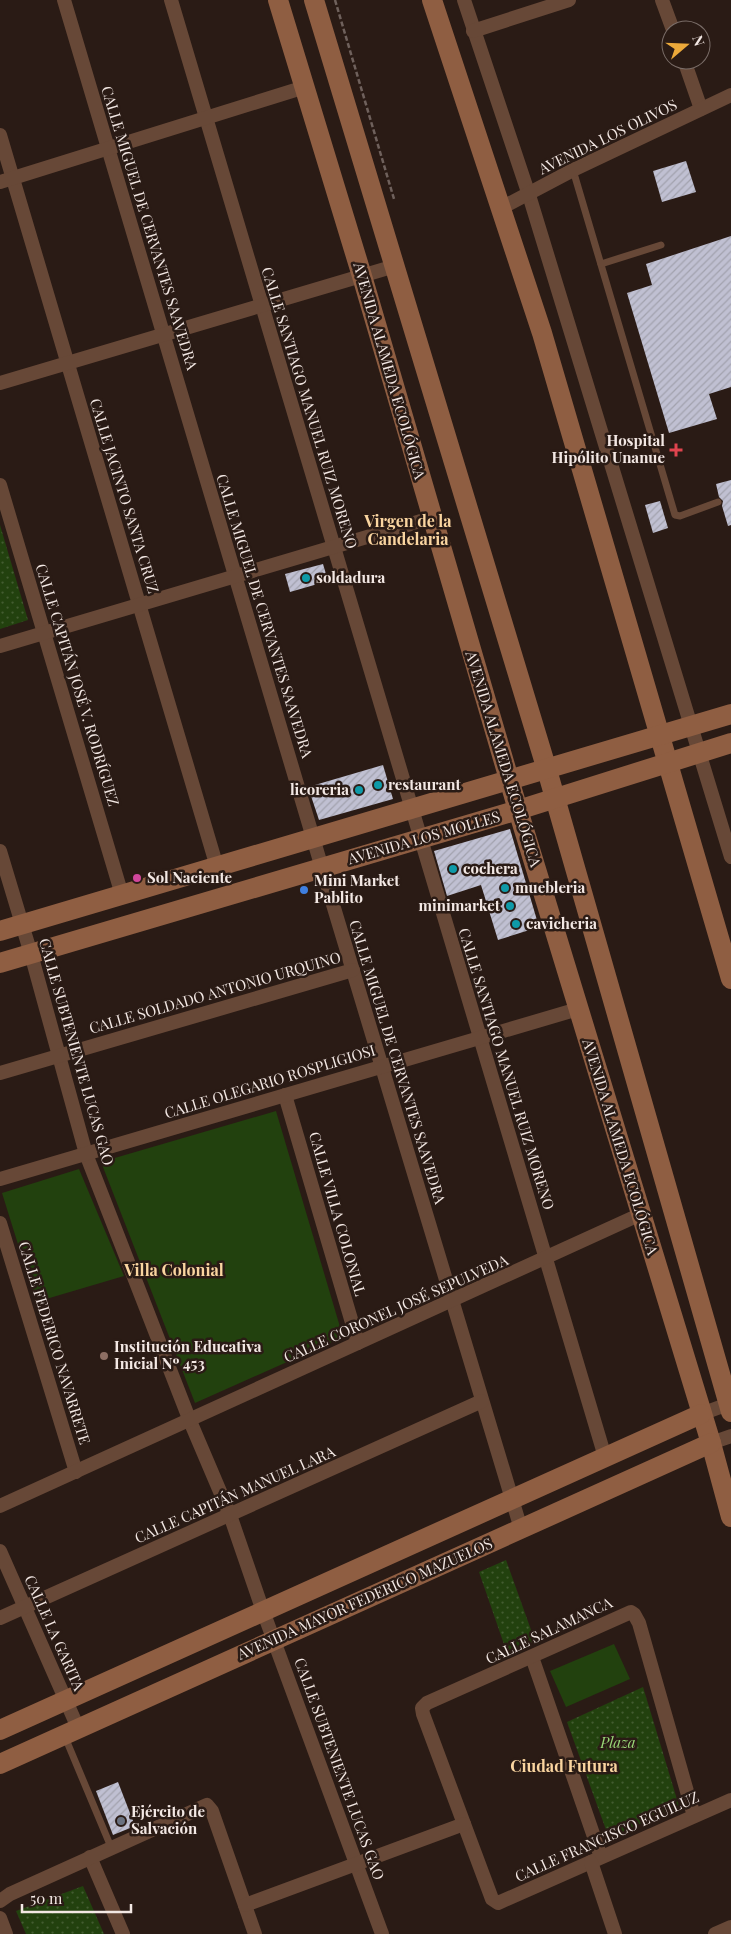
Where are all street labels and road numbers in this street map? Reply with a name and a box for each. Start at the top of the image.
street label: CALLE MIGUEL DE CERVANTES SAAVEDRA [97,83,203,373]
street label: AVENIDA LOS OLIVOS [534,94,680,179]
street label: AVENIDA ALAMEDA ECOLÓGICA [349,259,431,482]
street label: CALLE SANTIAGO MANUEL RUIZ MORENO [257,264,362,551]
street label: CALLE JACINTO SANTA CRUZ [86,396,164,596]
street label: CALLE MIGUEL DE CERVANTES SAAVEDRA [212,471,318,761]
street label: CALLE CAPITÁN JOSÉ V. RODRÍGUEZ [31,561,124,809]
street label: AVENIDA ALAMEDA ECOLÓGICA [461,647,547,870]
street label: AVENIDA LOS MOLLES [344,806,502,869]
street label: CALLE MIGUEL DE CERVANTES SAAVEDRA [345,917,451,1207]
street label: CALLE SANTIAGO MANUEL RUIZ MORENO [454,925,559,1212]
street label: CALLE SUBTENIENTE LUCAS GAO [35,936,119,1167]
street label: CALLE SOLDADO ANTONIO URQUINO [86,946,343,1038]
street label: AVENIDA ALAMEDA ECOLÓGICA [578,1035,664,1258]
street label: CALLE OLEGARIO ROSPLIGIOSI [162,1039,378,1123]
street label: CALLE VILLA COLONIAL [305,1129,371,1298]
street label: CALLE FEDERICO NAVARRETE [15,1239,95,1447]
street label: CALLE CORONEL JOSÉ SEPULVEDA [280,1249,511,1367]
street label: CALLE CAPITÁN MANUEL LARA [131,1441,338,1547]
street label: AVENIDA MAYOR FEDERICO MAZUELOS [233,1533,495,1664]
street label: CALLE LA GARITA [20,1572,90,1694]
street label: CALLE SALAMANCA [482,1592,616,1668]
street label: CALLE SUBTENIENTE LUCAS GAO [290,1655,390,1883]
street label: CALLE FRANCISCO EGUILUZ [511,1786,702,1886]

